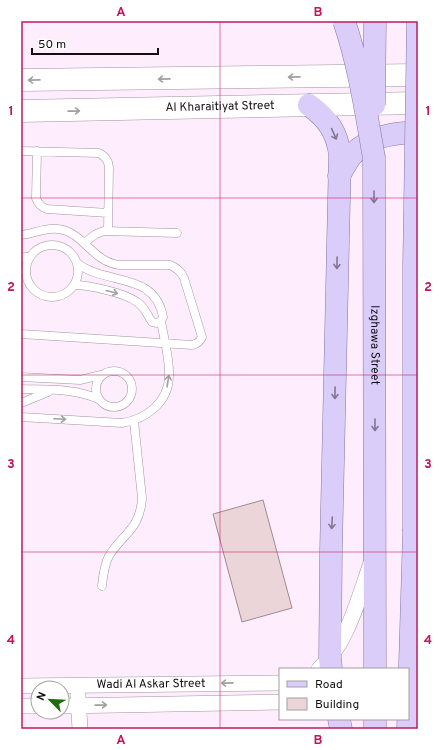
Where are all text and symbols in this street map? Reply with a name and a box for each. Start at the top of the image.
text: A [116,5,126,21]
text: B [314,5,323,21]
scale bar [32,30,158,56]
text: 50 m [38,37,66,53]
one-way arrow [288,73,301,81]
one-way arrow [158,75,171,82]
one-way arrow [28,76,41,84]
street label: Al Kharaitiyat Street [165,98,275,116]
text: 1 [8,104,14,120]
text: 1 [425,104,431,120]
one-way arrow [67,107,80,114]
one-way arrow [331,128,338,140]
one-way arrow [370,190,378,203]
one-way arrow [334,256,341,269]
text: 2 [7,280,15,296]
text: 2 [424,280,432,296]
one-way arrow [105,289,118,296]
street label: Izghawa Street [366,305,382,385]
one-way arrow [164,375,172,388]
one-way arrow [331,386,339,399]
one-way arrow [53,416,66,423]
one-way arrow [371,418,379,431]
text: 3 [7,457,15,473]
text: 3 [424,457,432,473]
one-way arrow [328,516,335,529]
text: 4 [7,633,15,649]
text: 4 [424,633,432,649]
legend [279,668,409,720]
street label: Wadi Al Askar Street [96,676,206,693]
text: Road [315,677,343,693]
north arrow [30,680,70,720]
one-way arrow [221,680,234,687]
text: N [34,690,50,703]
text: Building [315,697,359,713]
one-way arrow [94,701,107,709]
text: A [116,733,126,749]
text: B [314,733,323,749]

